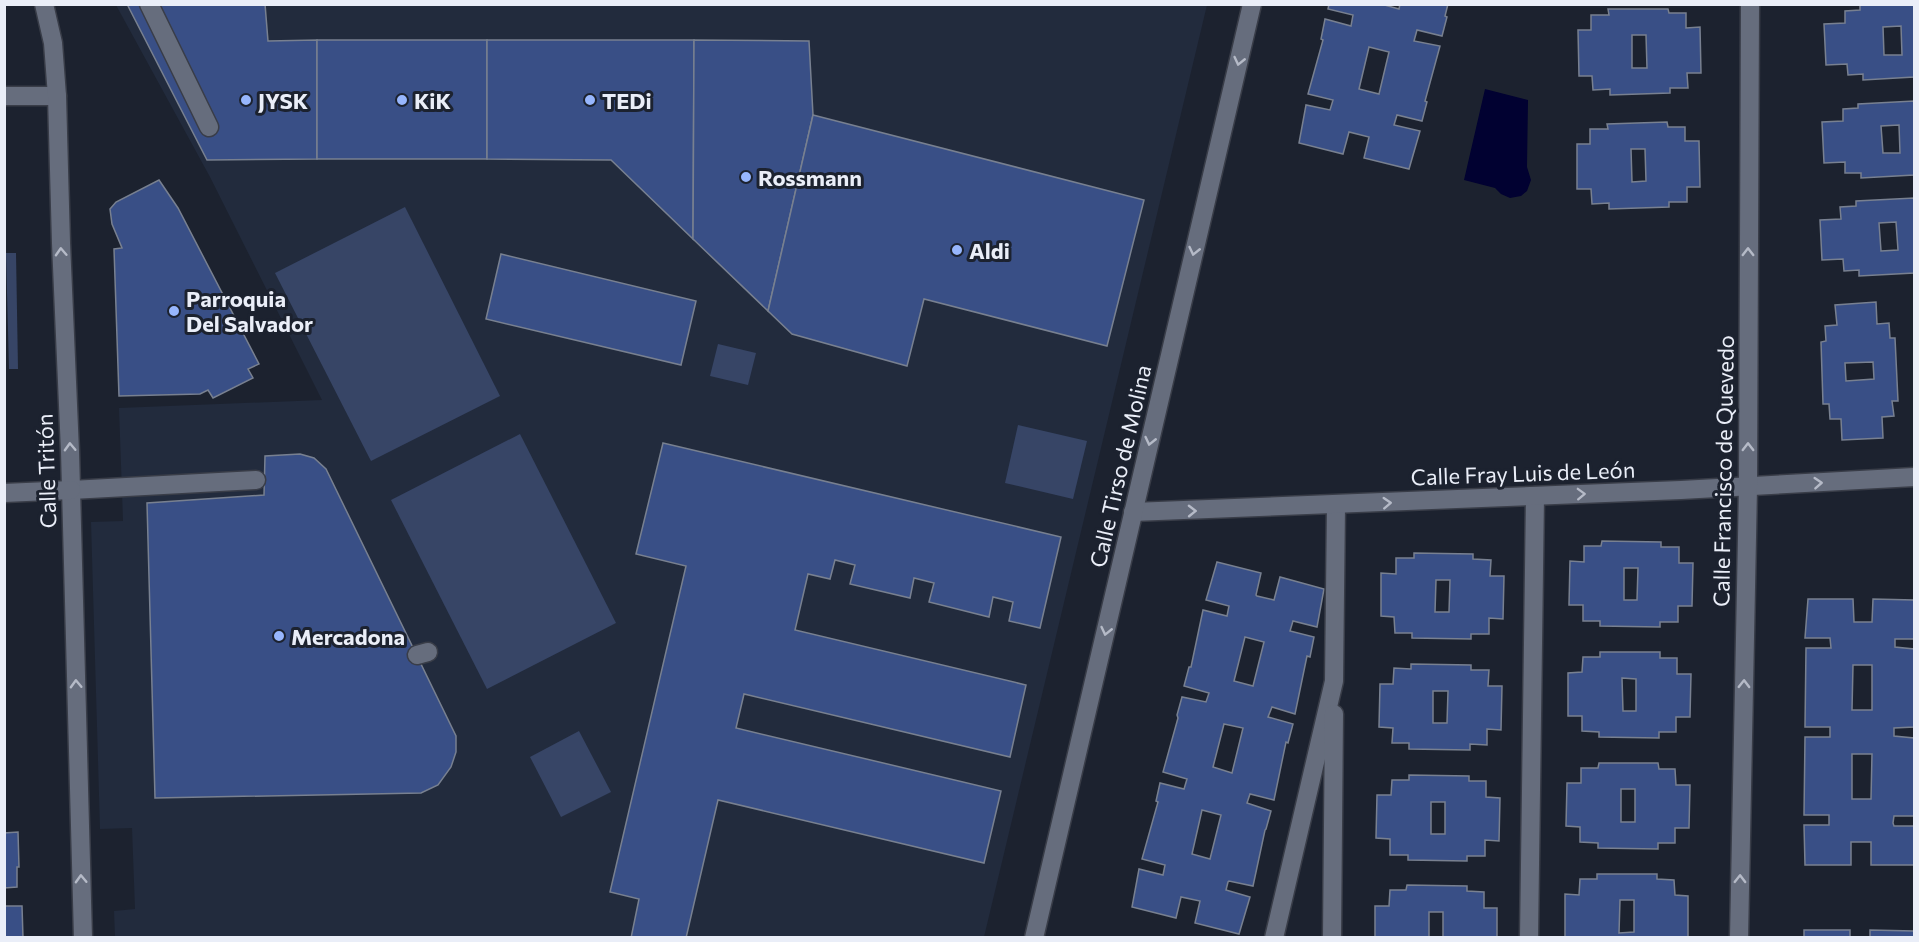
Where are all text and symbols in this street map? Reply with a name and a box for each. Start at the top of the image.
one-way arrow [1233,56,1246,66]
place label: JYSK [258,87,308,114]
place label: KiK [414,87,451,114]
place label: TEDi [602,87,652,114]
marker: JYSK [239,93,253,107]
marker: KiK [395,93,409,107]
marker: TEDi [583,93,597,107]
place label: Rossmann [758,164,862,191]
marker: Rossmann [739,170,753,184]
place label: Aldi [969,237,1010,264]
marker: Aldi [950,243,964,257]
one-way arrow [1189,246,1202,256]
one-way arrow [55,248,68,257]
one-way arrow [1742,248,1754,257]
place label: Parroquia Del Salvador [186,285,313,337]
marker: Parroquia Del Salvador [167,304,181,318]
street label: Calle Francisco de Quevedo [1707,335,1739,607]
street label: Calle Tirso de Molina [1084,362,1156,570]
street label: Calle Tritón [31,413,61,529]
one-way arrow [1144,436,1157,446]
one-way arrow [64,443,76,452]
one-way arrow [1742,443,1754,452]
street label: Calle Fray Luis de León [1410,456,1636,490]
one-way arrow [1814,477,1823,490]
one-way arrow [1577,488,1586,501]
one-way arrow [1382,496,1391,509]
one-way arrow [1187,505,1196,517]
place label: Mercadona [291,623,405,650]
one-way arrow [1100,626,1113,636]
marker: Mercadona [272,629,286,643]
one-way arrow [70,680,82,689]
one-way arrow [1738,680,1750,689]
one-way arrow [75,875,88,884]
one-way arrow [1734,875,1746,884]

